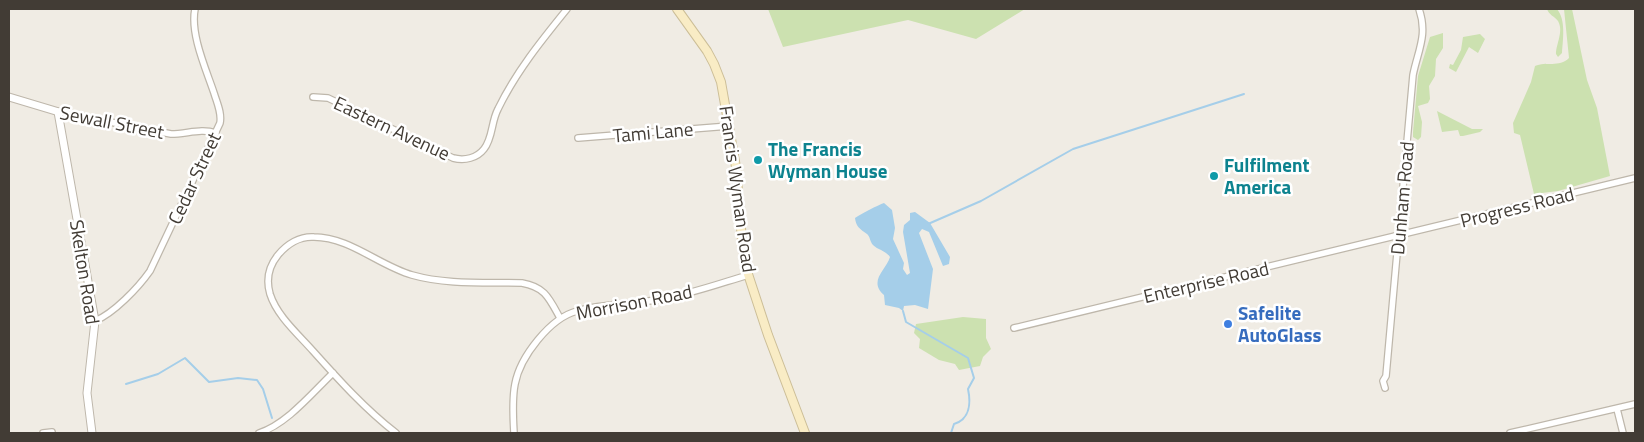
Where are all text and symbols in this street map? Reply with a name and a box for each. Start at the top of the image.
street label: Eastern Avenue [329,88,455,167]
street label: Sewall Street [57,97,167,146]
street label: Francis Wyman Road [712,104,765,274]
street label: Tami Lane [612,114,694,149]
street label: Cedar Street [159,126,228,229]
place label: The Francis Wyman House [768,134,888,185]
street label: Dunham Road [1382,140,1421,256]
place label: Fulfilment America [1224,150,1309,201]
marker: The Francis Wyman House [752,154,764,166]
marker: Fulfilment America [1208,170,1220,182]
street label: Progress Road [1457,178,1577,235]
street label: Skelton Road [63,218,108,326]
street label: Enterprise Road [1140,253,1272,310]
street label: Morrison Road [573,276,694,327]
place label: Safelite AutoGlass [1238,298,1321,349]
marker: Safelite AutoGlass [1222,318,1234,330]

